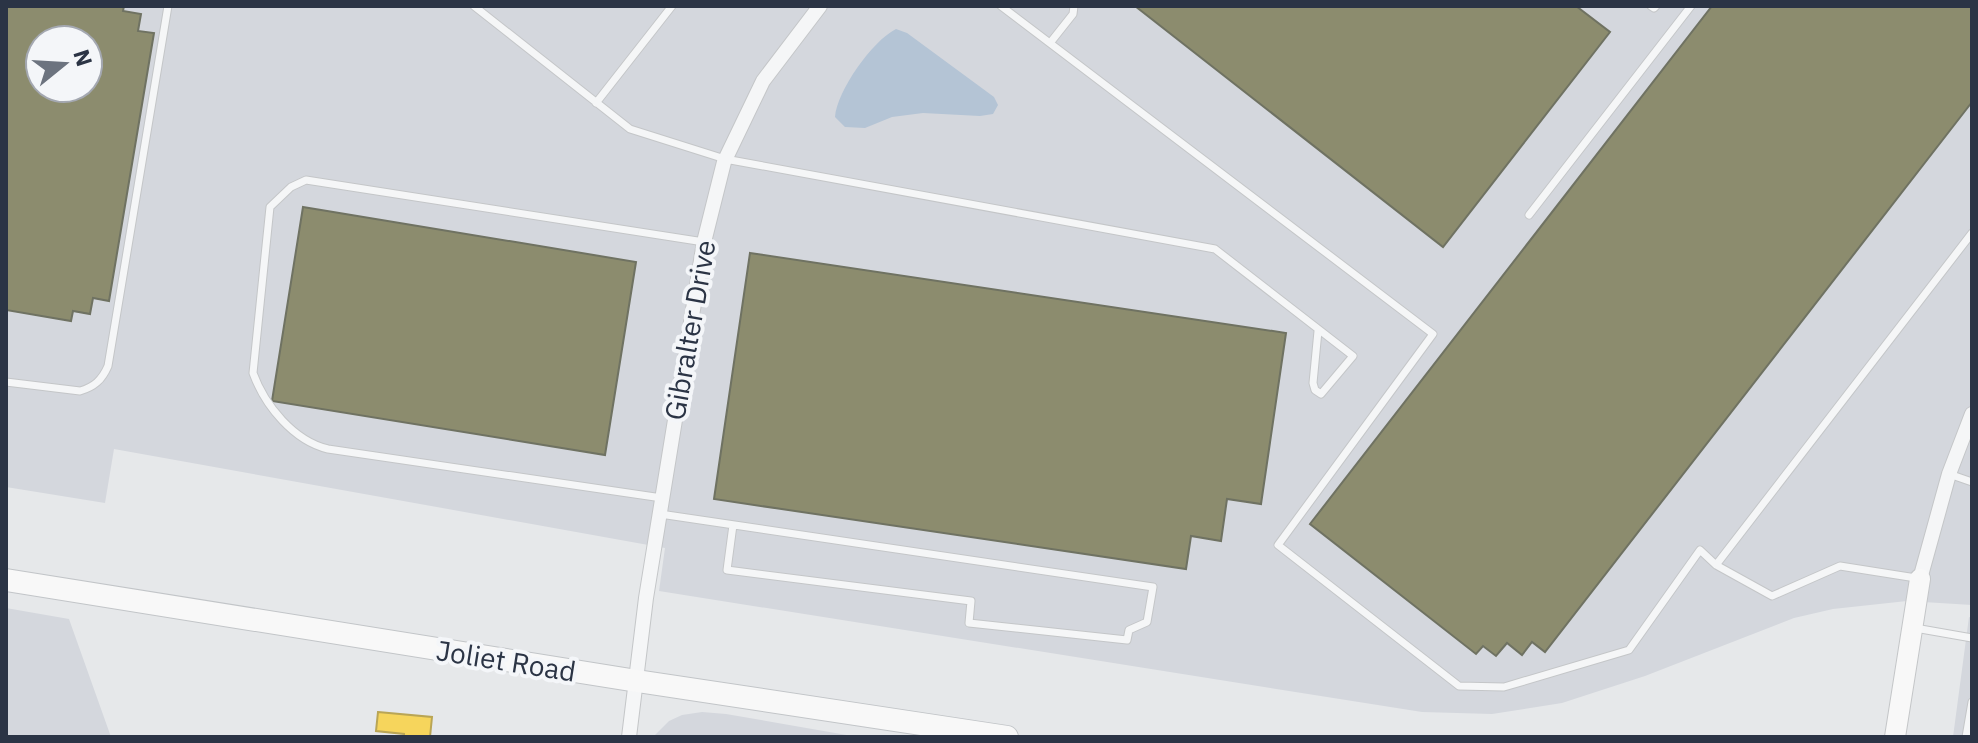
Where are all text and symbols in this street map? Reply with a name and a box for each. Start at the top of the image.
north arrow [24,24,104,104]
text: N [67,46,100,70]
street label: Gibralter Drive [655,237,724,423]
street label: Joliet Road [434,631,578,690]

